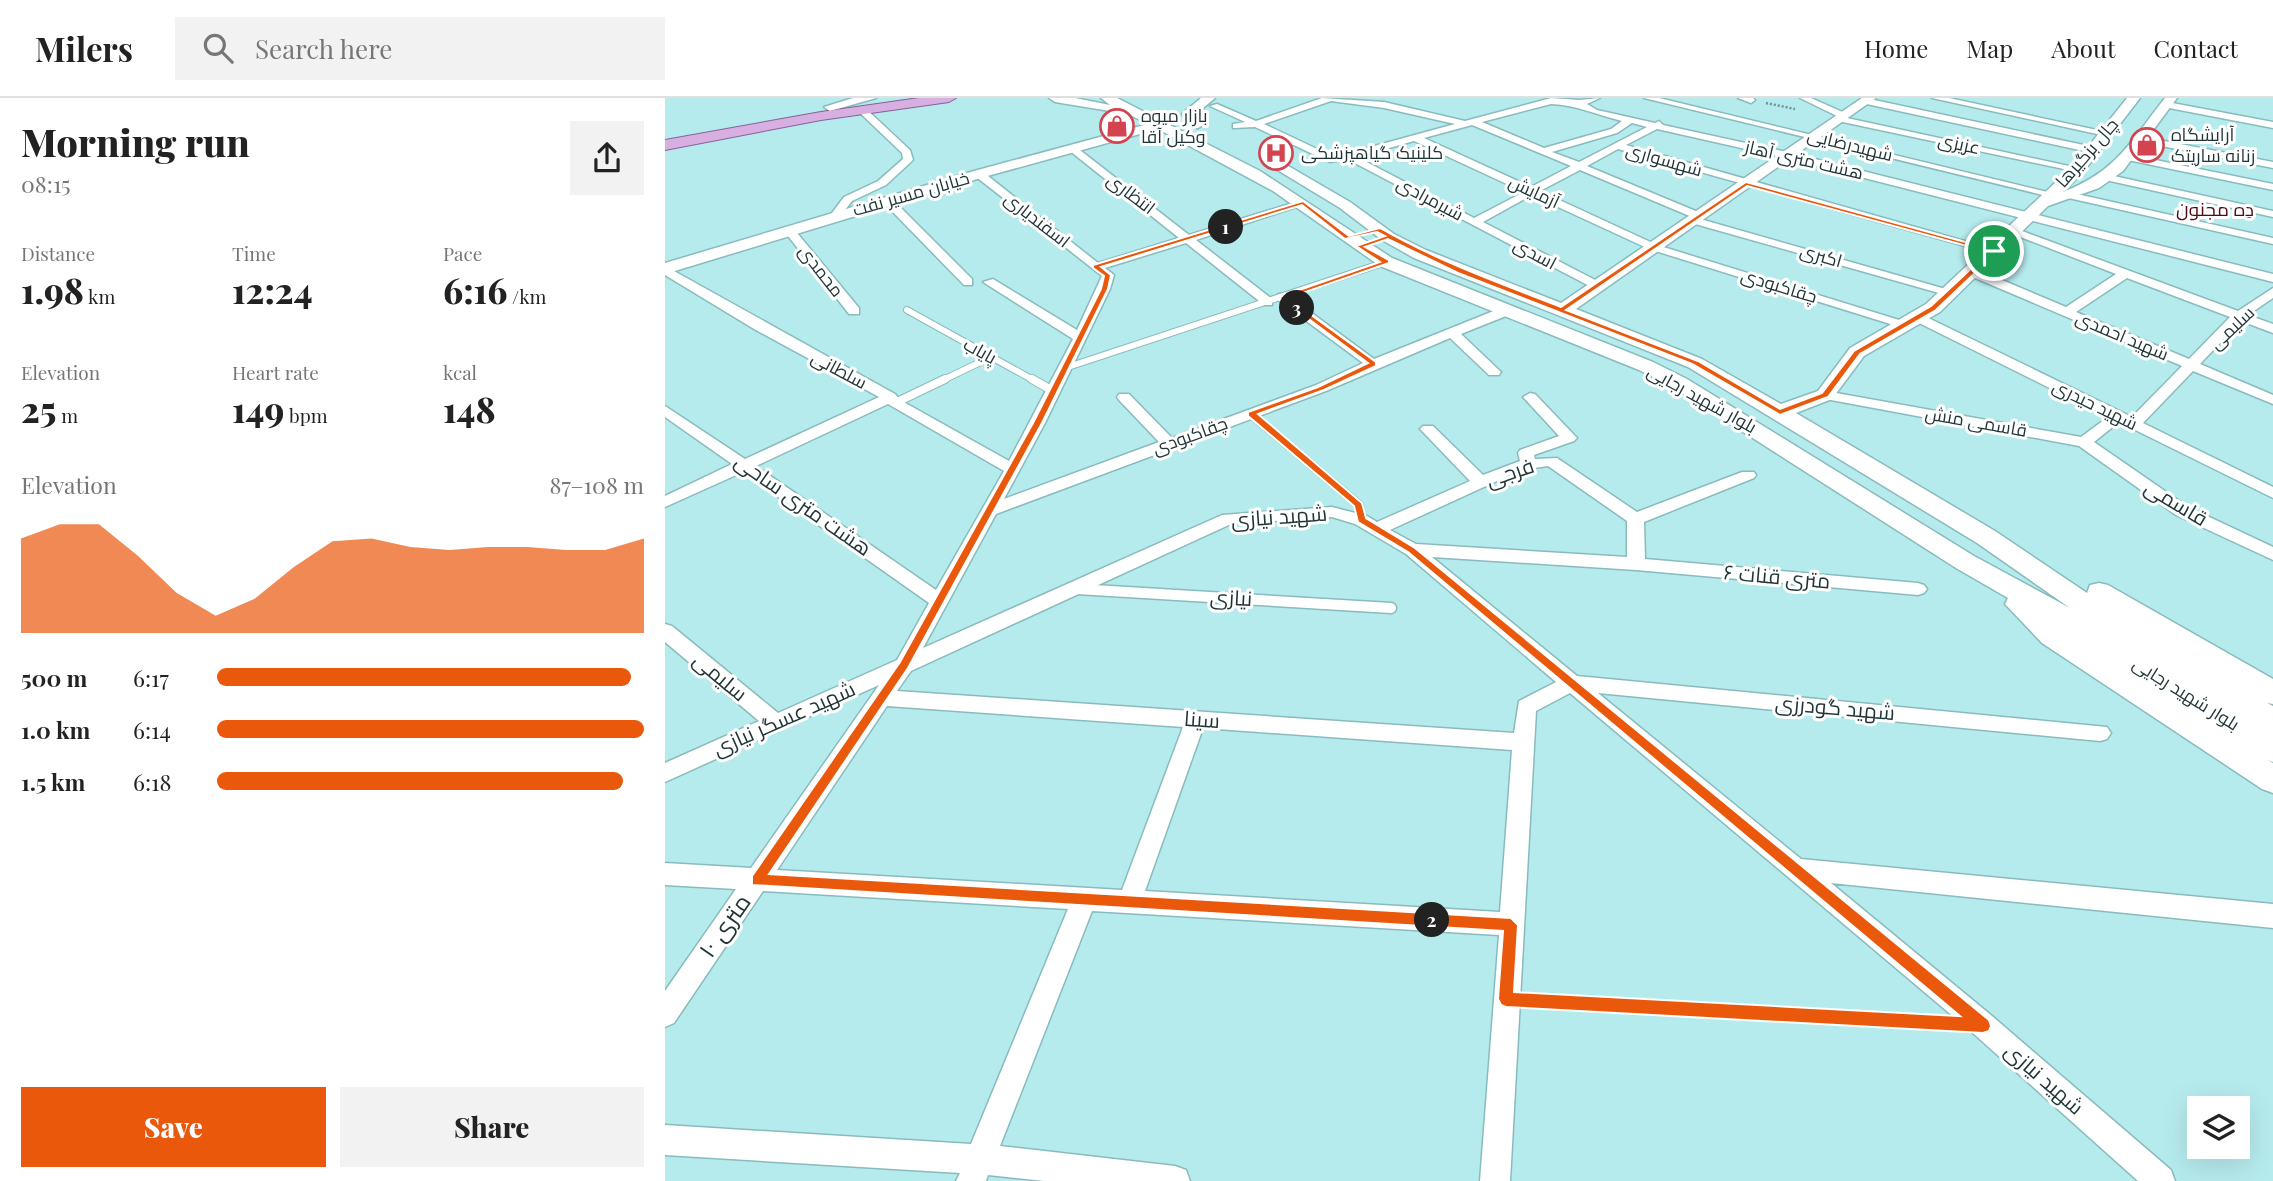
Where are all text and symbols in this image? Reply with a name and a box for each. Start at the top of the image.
search box [175,17,665,80]
text: Milers [35,26,133,70]
icon: search [199,29,237,67]
text: Search here [255,31,392,66]
text: Home [1864,32,1928,64]
text: Map [1966,32,2013,64]
text: About [2051,32,2115,64]
text: Contact [2153,32,2238,64]
place label: بازار میوه وکیل آقا [1141,103,1208,148]
shop icon: بازار میوه وکیل آقا [1098,107,1136,145]
street label: چال بزگیرها [2049,113,2124,193]
text: Morning run [21,116,250,167]
button: share [570,121,644,195]
street label: شهیدرضایی [1805,122,1895,166]
place label: آرایشگاه زنانه ساریتک [2171,122,2255,167]
shop icon: آرایشگاه زنانه ساریتک [2128,126,2166,164]
street label: عزیزی [1936,127,1982,159]
street label: هشت متری آهاز [1742,133,1866,184]
hospital icon: کلینیک گیاهپزشکی [1257,134,1295,172]
street label: شهسواری [1623,137,1705,181]
place label: کلینیک گیاهپزشکی [1301,140,1443,165]
street label: خیابان مسیر نفت [850,165,972,221]
street label: انتظاری [1103,167,1161,219]
text: 08:15 [21,168,71,199]
street label: آزمایش [1505,169,1564,213]
street label: شیرمرادی [1393,171,1468,226]
street label: اسفندیاری [1000,186,1075,252]
district label: دِه مجنون [2176,195,2254,221]
pin: 1 [1209,209,1243,244]
text: 1 [1222,213,1229,239]
pin [1964,221,2024,281]
street label: اسدی [1510,232,1561,274]
icon: arrive [1975,232,2013,270]
street label: اکبری [1797,238,1845,272]
street label: محمدی [794,239,850,302]
text: Distance [21,240,95,266]
text: Time [232,240,276,266]
text: Pace [443,240,482,266]
street label: چقاکبودی [1738,262,1820,309]
text: 1.98 [21,266,84,313]
text: 12:24 [232,266,313,313]
text: 6:16 [443,266,507,313]
text: km [84,283,115,309]
text: /km [507,283,546,309]
pin: 3 [1279,290,1315,326]
text: 3 [1292,294,1301,320]
street label: سلیمی [2203,300,2259,354]
street label: شهید احمدی [2072,305,2173,365]
street label: پایاب [959,331,1002,370]
street label: سلطانی [807,344,872,394]
street label: بلوار شهید رجایی [1643,358,1762,438]
text: Elevation [21,359,100,385]
text: Heart rate [232,359,319,385]
text: kcal [443,359,477,385]
street label: شهید حیدری [2049,373,2142,435]
text: 25 [21,385,56,432]
text: 149 [232,385,284,432]
text: 148 [443,385,496,432]
street label: قاسمی منش [1923,400,2029,442]
text: m [56,402,78,428]
text: bpm [284,402,328,428]
street label: چقاکبودی [1149,410,1231,461]
street label: هشت متری ساحی [730,446,878,562]
street label: فرجی [1481,450,1538,493]
text: Elevation [21,469,117,500]
text: 87–108 m [549,469,644,500]
street label: قاسمی [2140,472,2214,532]
street label: شهید نیازی [1230,498,1328,533]
street label: ۶ متری قنات [1723,556,1832,595]
street label: نیازی [1209,581,1253,612]
street label: سلیمی [688,645,754,707]
street label: بلوار شهید رجایی [2129,651,2245,736]
text: 500 m [21,662,87,693]
text: 6:17 [133,662,169,693]
street label: شهید عسگر نیازی [708,673,859,762]
street label: شهید گودرزی [1774,687,1896,726]
street label: سینا [1183,703,1221,733]
text: 1.0 km [21,714,90,745]
text: 6:14 [133,714,171,745]
text: 1.5 km [21,766,85,797]
text: 6:18 [133,766,171,797]
street label: ۱۰ متری [690,887,757,963]
pin: 2 [1415,902,1449,938]
text: 2 [1427,906,1436,932]
street label: شهید نیازی [1999,1035,2091,1120]
button: Save [21,1087,326,1167]
button: Share [340,1087,644,1167]
map controls [2187,1096,2250,1159]
button: layers [2187,1096,2250,1159]

